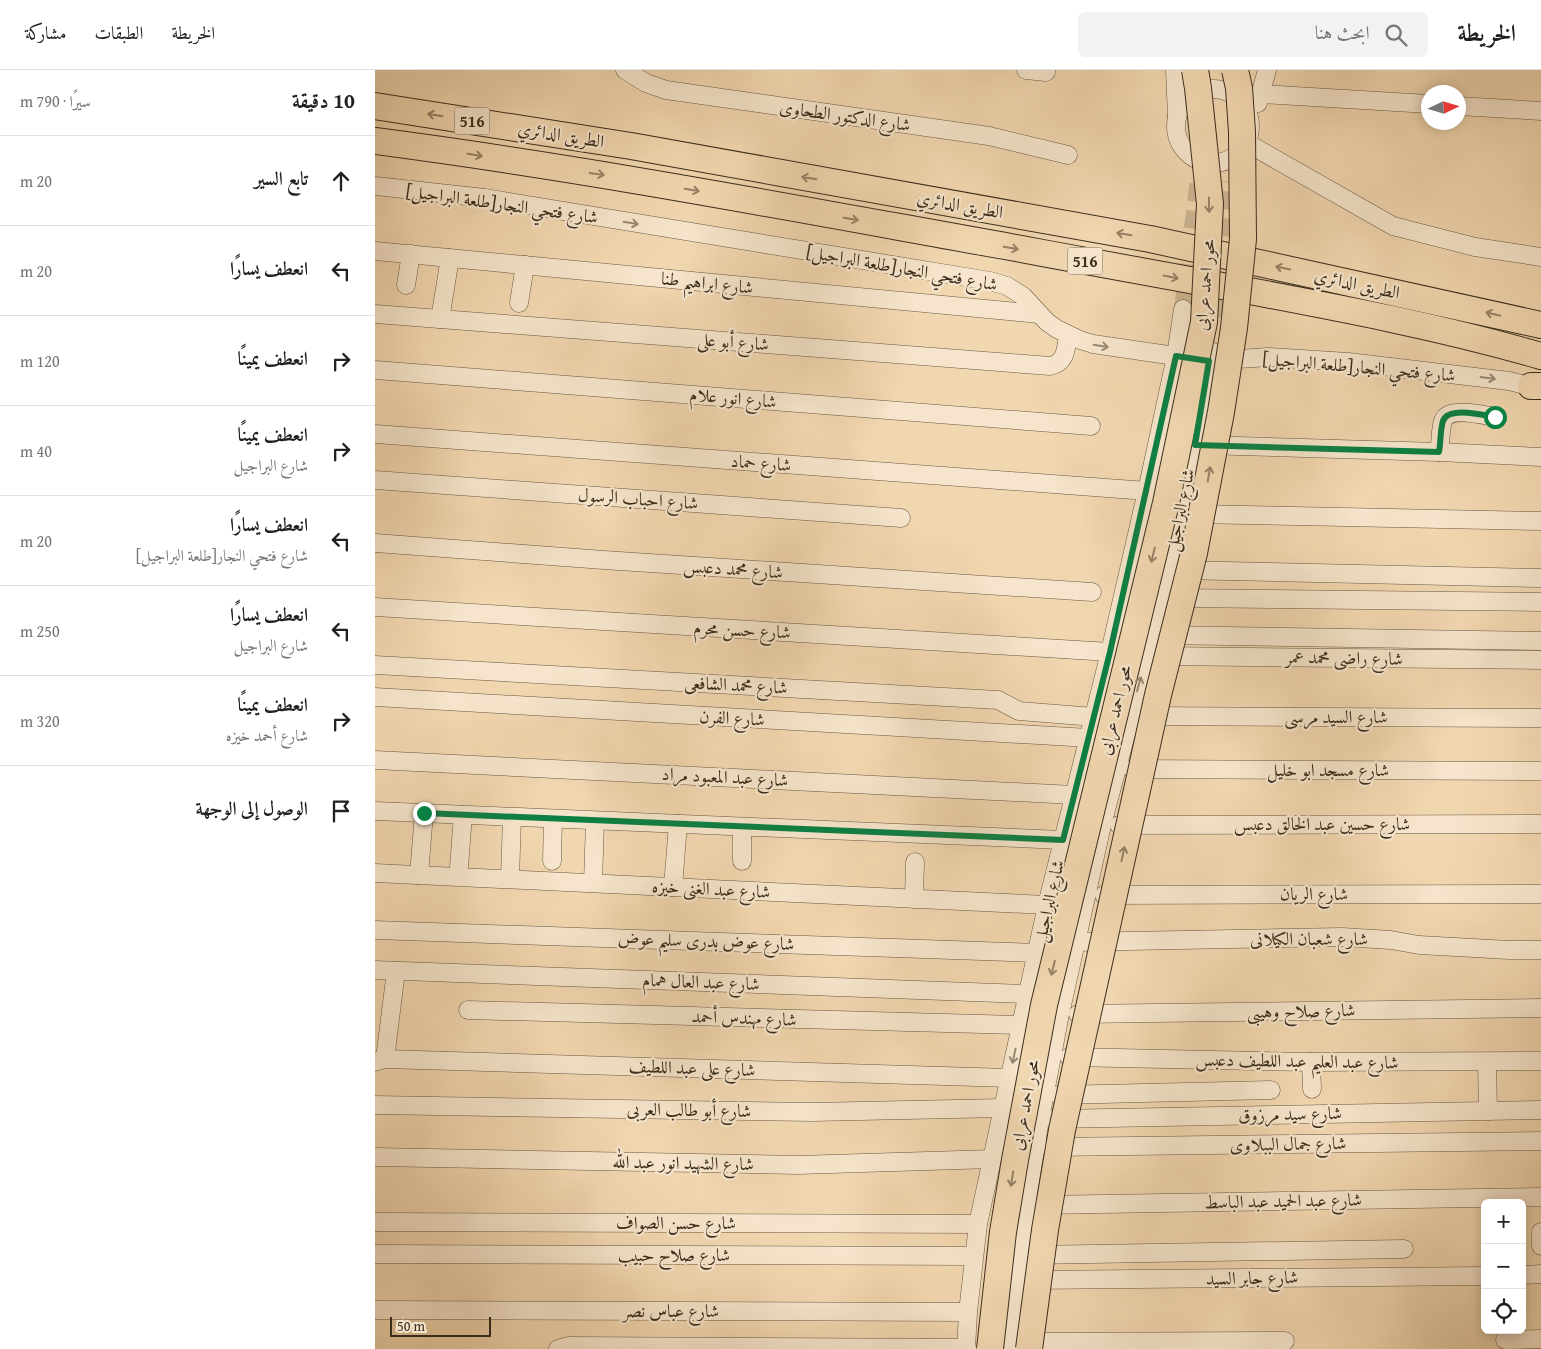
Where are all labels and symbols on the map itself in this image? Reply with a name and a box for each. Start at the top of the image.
north arrow [1421,85,1466,130]
street label: شارع الدكتور الطحاوى [777,93,912,140]
road number: 516 [455,107,489,134]
one-way arrow [427,110,443,120]
street label: الطريق الدائري [516,114,606,157]
one-way arrow [467,151,483,161]
one-way arrow [589,170,605,180]
one-way arrow [802,173,818,183]
street label: شارع فتحي النجار[طلعة البراجيل] [404,177,600,234]
street label: الطريق الدائري [914,184,1005,227]
one-way arrow [683,186,699,196]
one-way arrow [1205,197,1214,213]
one-way arrow [843,215,859,224]
one-way arrow [623,218,639,228]
one-way arrow [1117,229,1133,239]
street label: شارع فتحي النجار[طلعة البراجيل] [804,237,1000,302]
street label: محور احمد عرابى [1187,238,1222,332]
one-way arrow [1003,243,1019,253]
road number: 516 [1067,248,1103,275]
street label: الطريق الدائري [1311,261,1403,308]
one-way arrow [1276,263,1292,273]
street label: شارع ابراهيم طنا [659,264,754,306]
one-way arrow [1163,272,1179,282]
one-way arrow [1486,309,1502,318]
street label: شارع أبو على [696,326,770,359]
one-way arrow [1092,341,1108,351]
street label: شارع فتحي النجار[طلعة البراجيل] [1261,345,1457,392]
one-way arrow [1480,373,1496,383]
street label: شارع انور علام [688,380,778,418]
route start [1484,406,1507,429]
street label: شارع حماد [730,447,792,480]
street label: شارع البراجيل [1158,466,1203,554]
one-way arrow [1205,467,1215,483]
street label: شارع احباب الرسول [577,481,699,518]
one-way arrow [1148,546,1157,562]
street label: شارع محمد دعبس [682,552,784,587]
street label: شارع حسن محرم [692,613,791,649]
street label: شارع راضى محمد عمر [1283,643,1403,674]
street label: محور احمد عرابى [1090,662,1139,758]
street label: شارع محمد الشافعى [684,668,788,703]
one-way arrow [1135,676,1145,692]
street label: شارع الفرن [698,702,765,735]
street label: شارع السيد مرسى [1284,703,1388,732]
street label: شارع مسجد ابو خليل [1267,756,1389,785]
street label: شارع عبد المعبود مراد [661,760,789,795]
route end [413,802,436,825]
street label: شارع حسين عبد الخالق دعبس [1234,810,1410,839]
one-way arrow [1119,847,1128,863]
street label: شارع البراجيل [1026,857,1073,945]
street label: شارع عبد الغنى خيزه [651,872,771,907]
street label: شارع الريان [1280,880,1348,909]
street label: شارع عوض بدرى سليم عوض [617,924,795,962]
street label: شارع شعبان الكيلانى [1250,925,1368,954]
one-way arrow [1048,959,1057,975]
street label: شارع عبد العال همام [642,966,760,1000]
street label: شارع صلاح وهيبى [1246,996,1356,1028]
street label: شارع مهندس أحمد [691,1002,797,1035]
street label: شارع عبد العليم عبد اللطيف دعبس [1195,1045,1399,1081]
one-way arrow [1009,1048,1018,1064]
street label: شارع على عبد اللطيف [628,1052,756,1085]
street label: محور احمد عرابى [1002,1057,1047,1153]
street label: شارع أبو طالب العربى [626,1095,752,1126]
street label: شارع سيد مرزوق [1238,1099,1342,1130]
street label: شارع جمال الببلاوى [1229,1129,1347,1160]
street label: شارع الشهيد انور عبد الله [612,1148,754,1179]
one-way arrow [1007,1170,1017,1186]
street label: شارع عبد الحميد عبد الباسط [1204,1186,1362,1217]
street label: شارع حسن الصواف [616,1209,736,1238]
street label: شارع صلاح حبيب [618,1241,730,1271]
street label: شارع جابر السيد [1205,1263,1299,1294]
street label: شارع عباس نصر [621,1297,719,1326]
scale bar [390,1314,491,1337]

